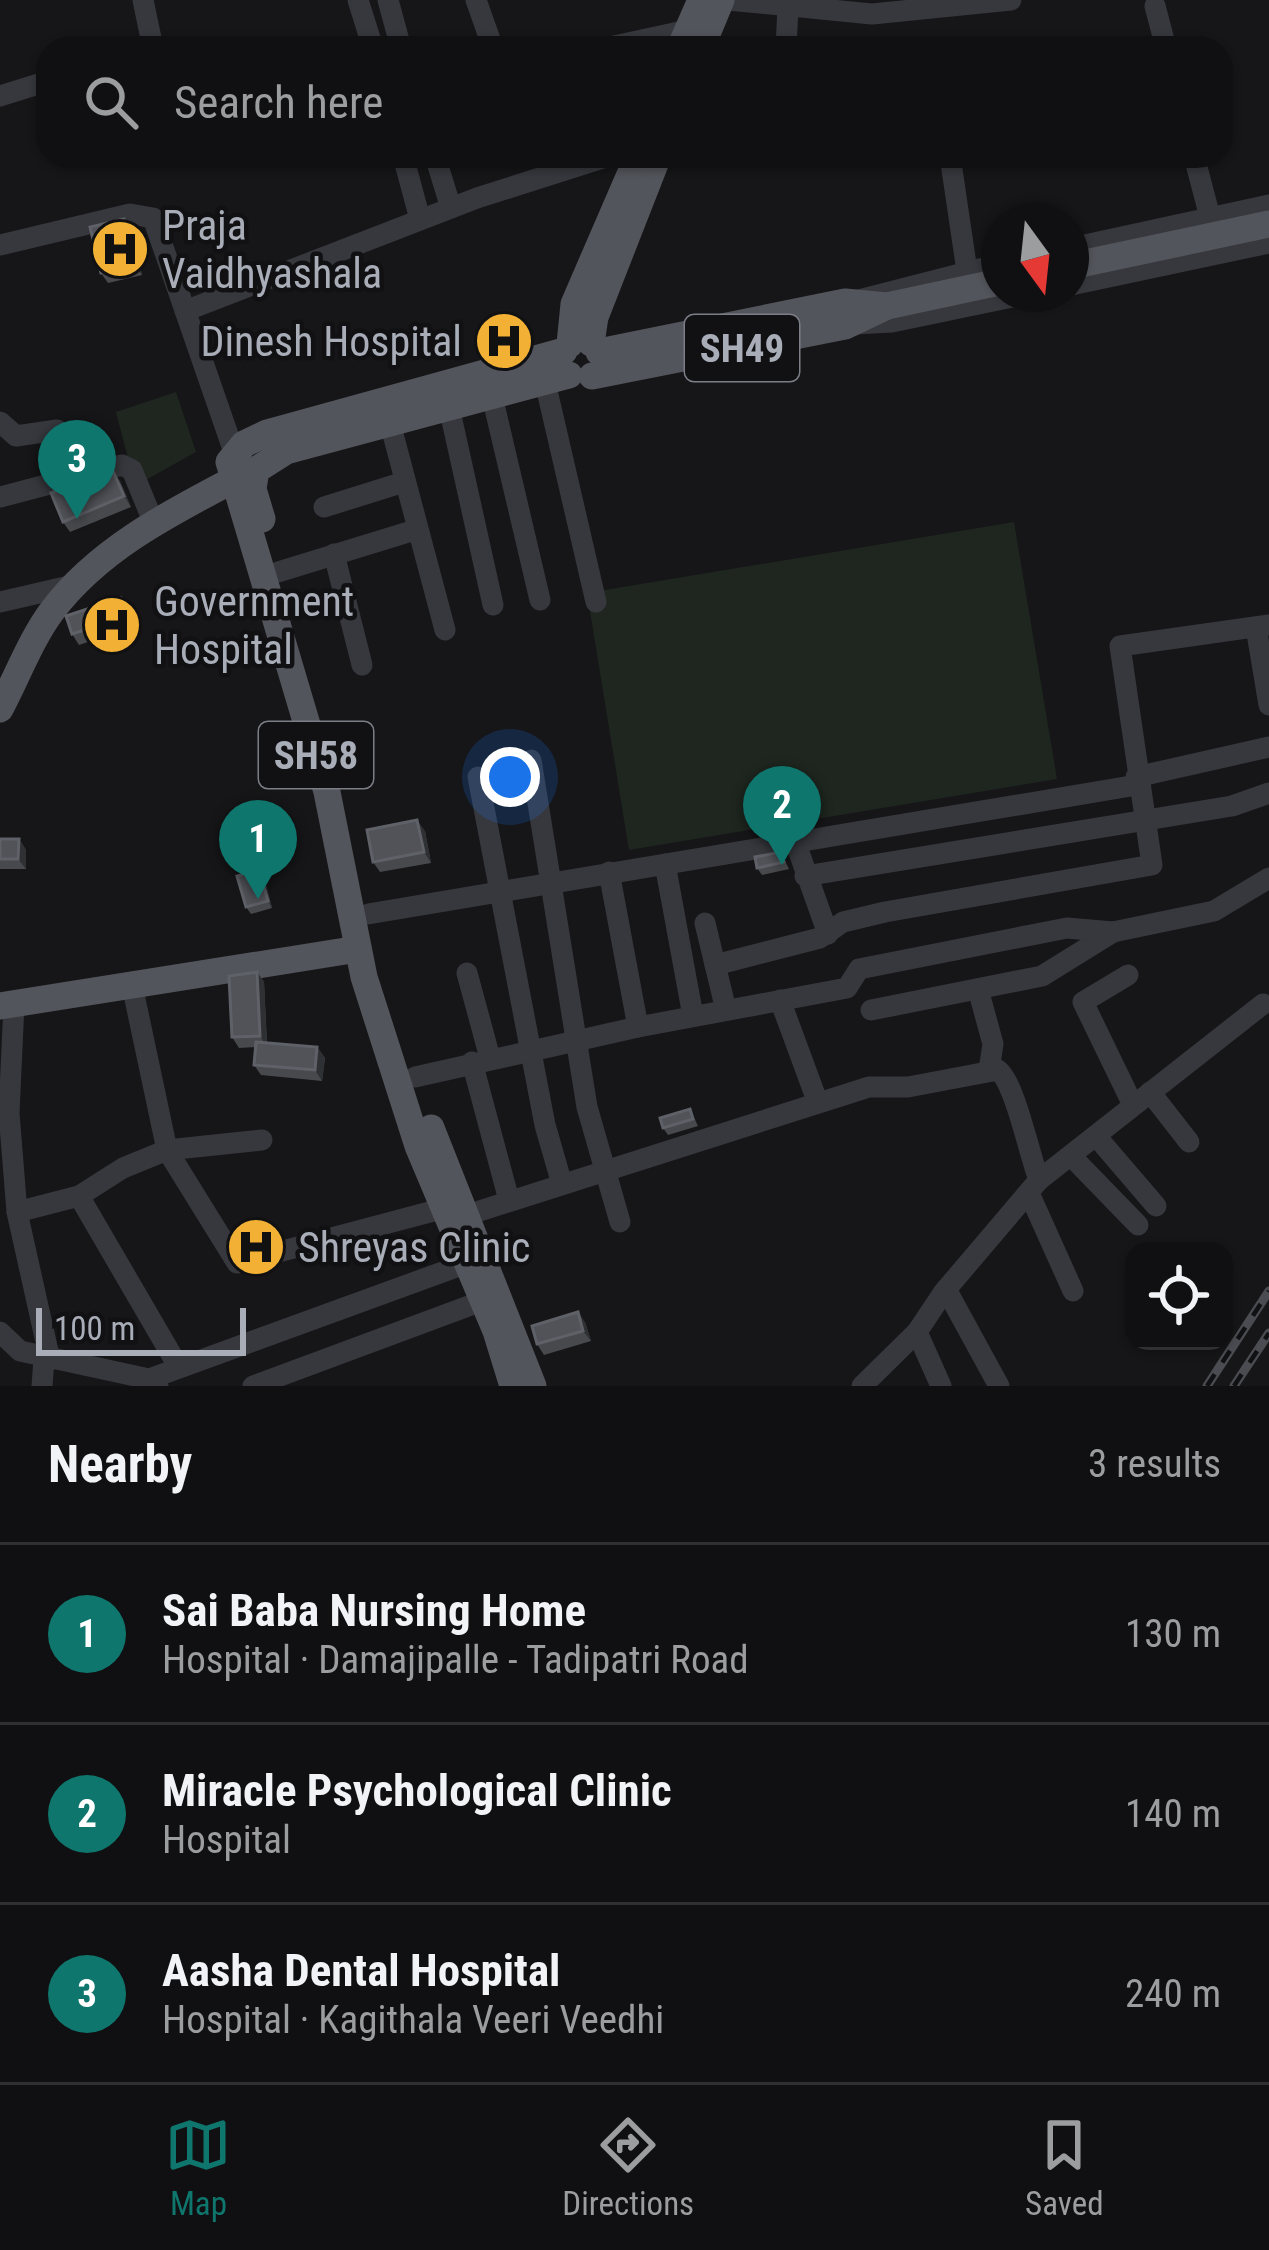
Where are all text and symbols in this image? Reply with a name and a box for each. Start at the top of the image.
search box [36,36,1233,168]
icon: search [78,69,144,135]
text: Search here [174,76,383,129]
place label: Praja Vaidhyashala [162,201,382,298]
north arrow [981,204,1089,312]
hospital icon: Praja Vaidhyashala [89,218,151,280]
hospital icon: Dinesh Hospital [473,310,535,372]
road number: SH49 [685,315,799,381]
place label: Dinesh Hospital [200,317,462,366]
pin: 3 [38,420,116,519]
place label: Government Hospital [154,577,354,674]
hospital icon: Government Hospital [81,594,143,656]
road number: SH58 [259,722,373,788]
your location [480,747,540,807]
pin: 2 [743,766,821,865]
pin: 1 [219,800,297,899]
hospital icon: Shreyas Clinic [225,1216,287,1278]
place label: Shreyas Clinic [298,1223,530,1272]
map controls [1125,1242,1233,1350]
button: locate [1125,1242,1233,1350]
scale bar [36,1302,246,1355]
text: 100 m [54,1309,135,1348]
text: Nearby [48,1435,192,1494]
text: 3 results [1088,1441,1221,1487]
text: Sai Baba Nursing Home [162,1584,586,1637]
text: 1 [77,1611,97,1657]
text: 130 m [1125,1611,1221,1657]
text: Hospital · Damajipalle - Tadipatri Road [162,1637,749,1683]
text: Miracle Psychological Clinic [162,1764,672,1817]
text: 2 [77,1791,97,1837]
text: 140 m [1125,1791,1221,1837]
text: Hospital [162,1817,291,1863]
text: Aasha Dental Hospital [162,1944,560,1997]
text: 3 [77,1971,97,2017]
text: 240 m [1125,1971,1221,2017]
text: Hospital · Kagithala Veeri Veedhi [162,1997,664,2043]
tab: Map [165,2112,231,2223]
tab: Directions [562,2112,694,2223]
tab: Saved [1025,2112,1104,2223]

